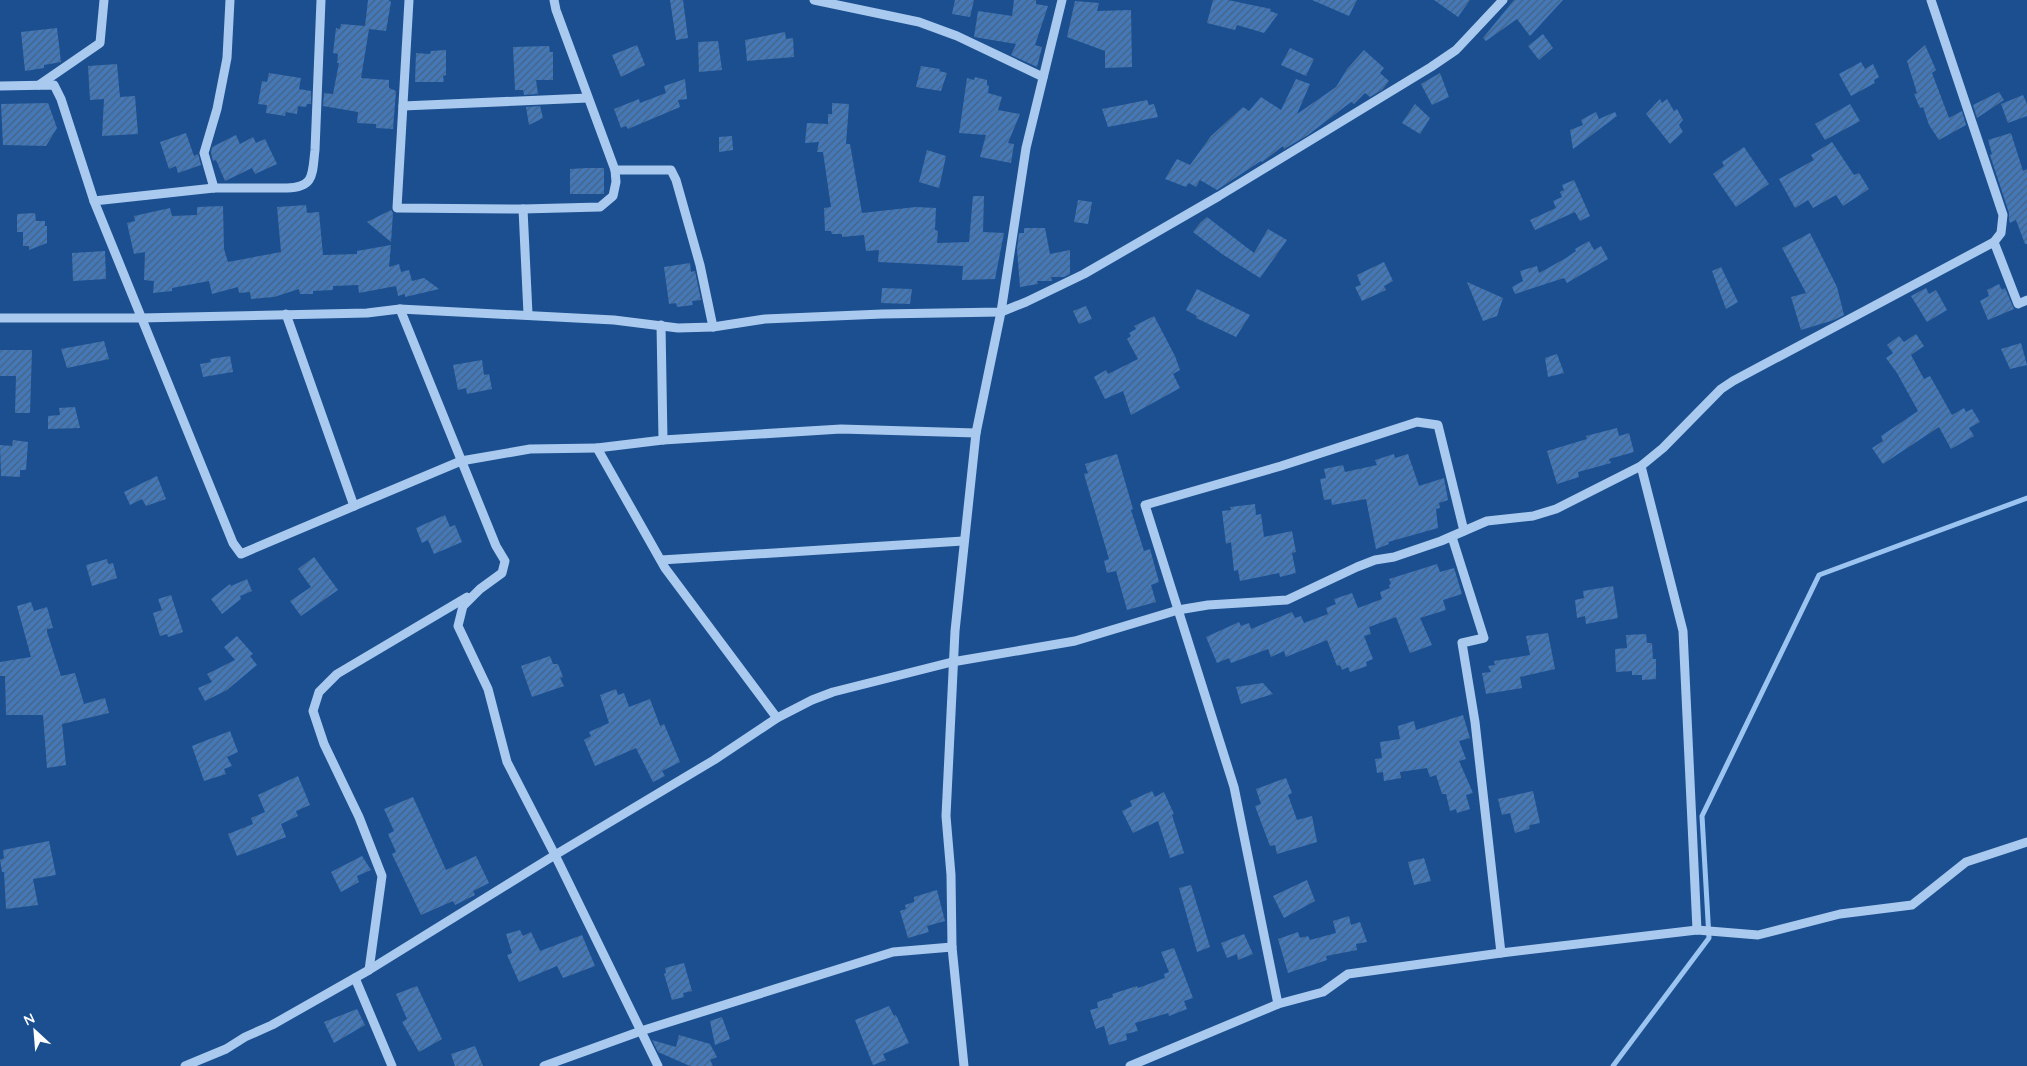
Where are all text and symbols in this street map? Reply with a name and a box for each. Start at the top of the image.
north arrow [10,1006,60,1056]
text: N [21,1009,38,1030]

